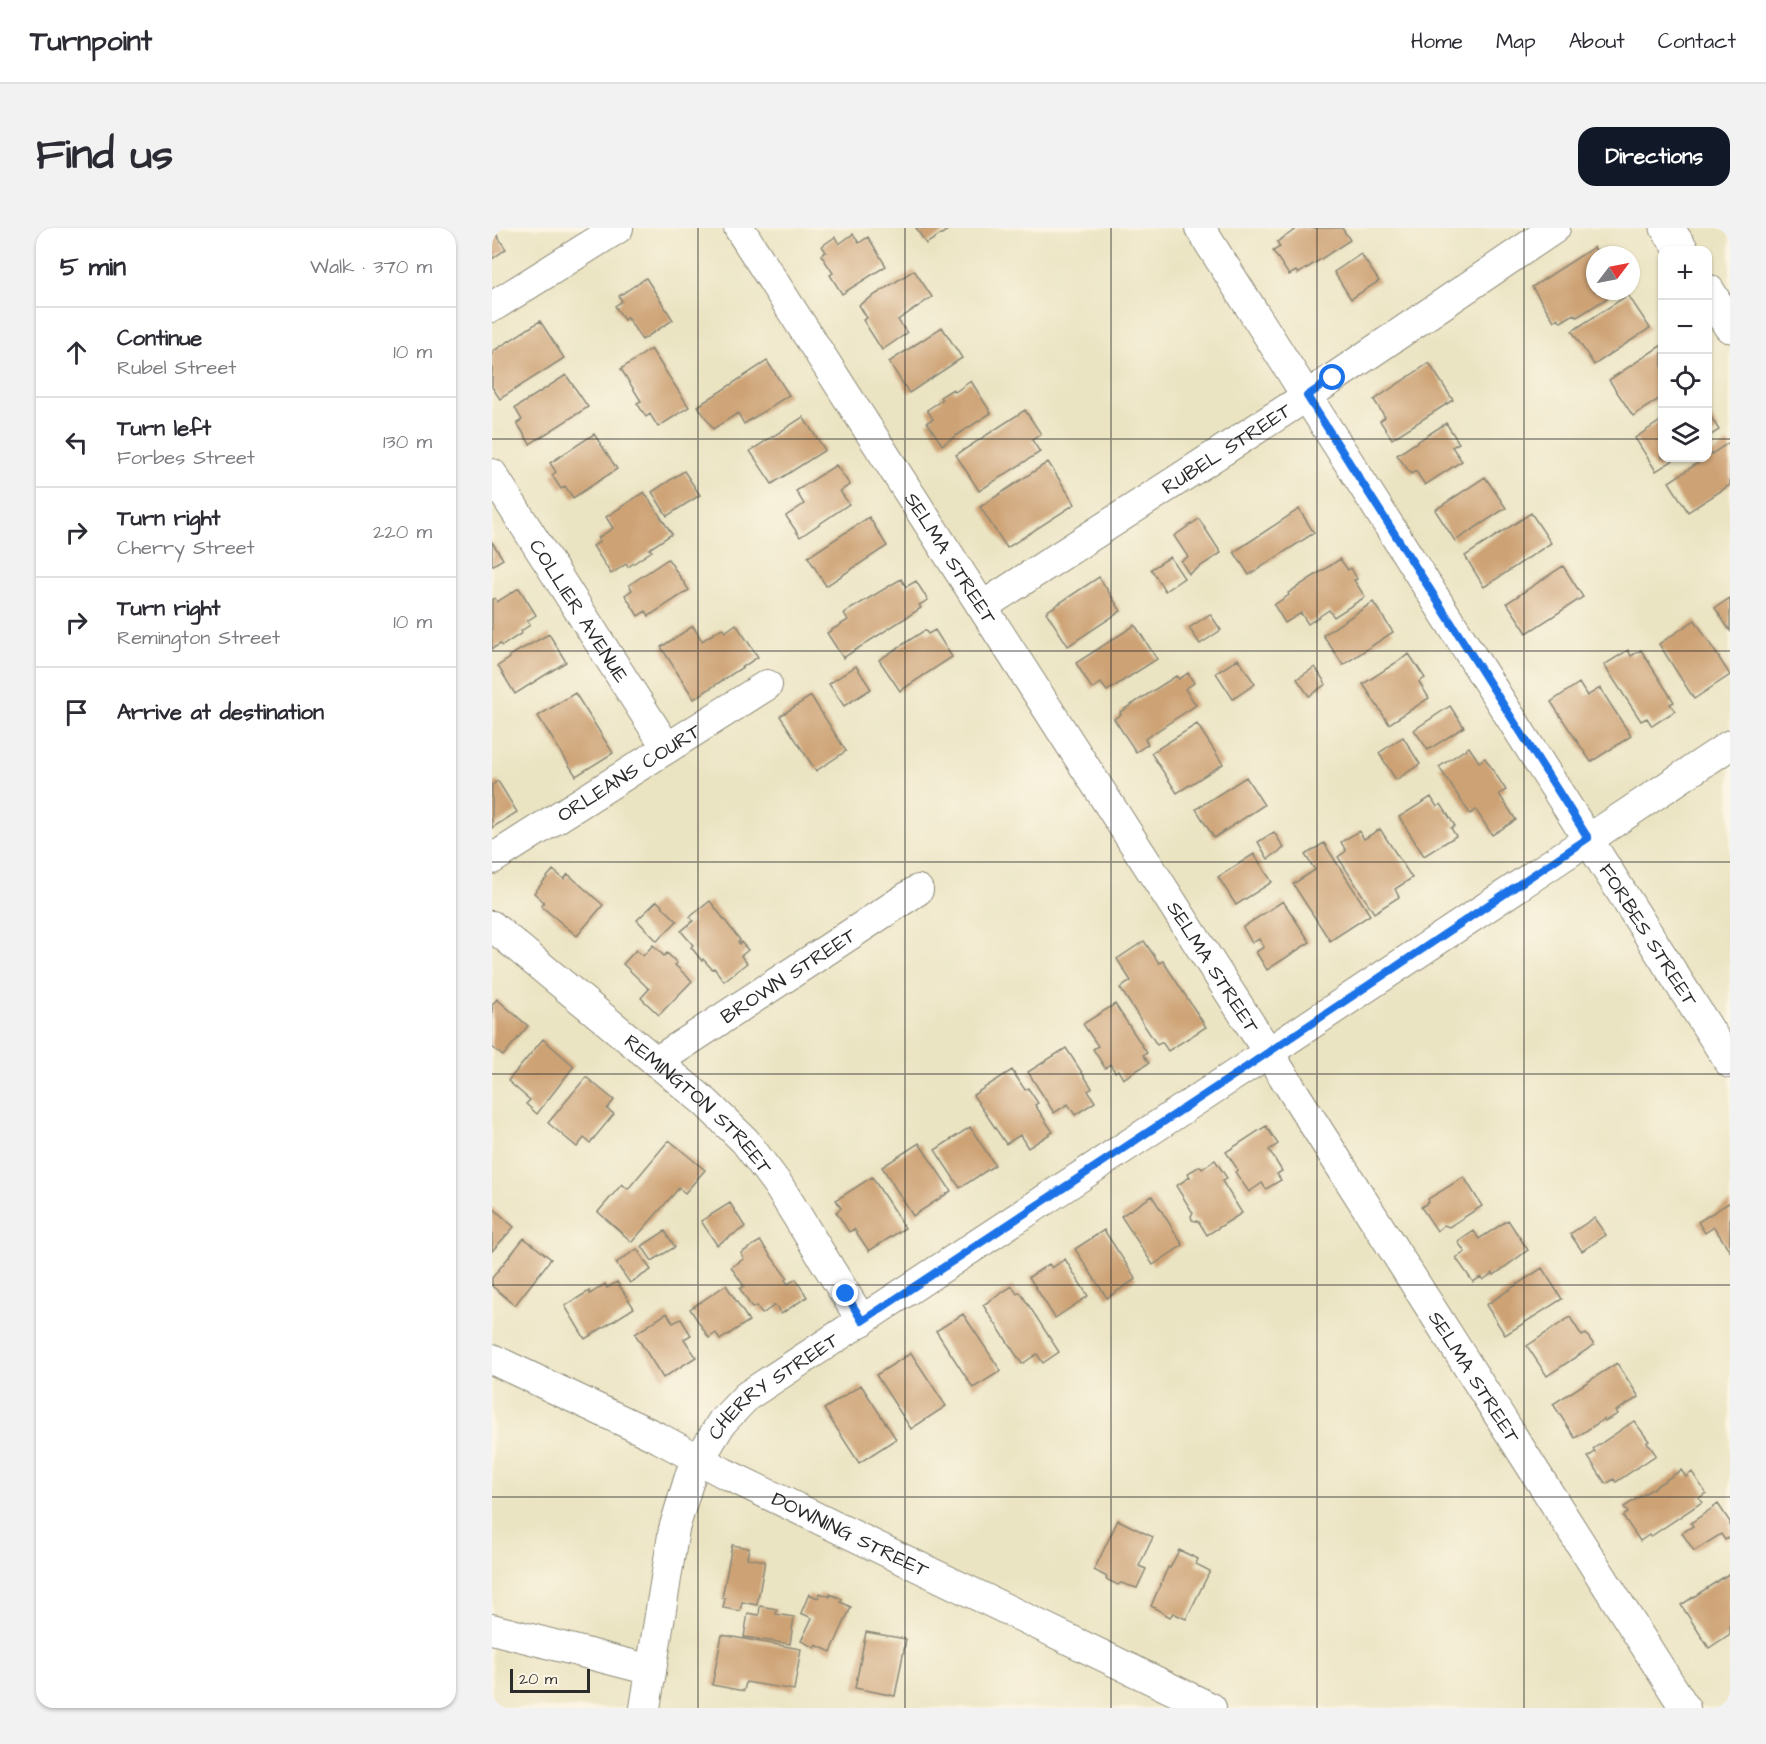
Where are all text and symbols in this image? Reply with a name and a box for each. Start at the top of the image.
text: Turnpoint [30,22,152,61]
text: Home [1411,27,1463,56]
text: Map [1496,27,1536,56]
text: About [1569,27,1625,56]
text: Contact [1658,27,1736,56]
text: Find us [36,127,173,185]
button: Directions [1578,127,1730,186]
north arrow [1586,246,1640,300]
map controls [1658,246,1712,462]
button: + [1658,246,1712,300]
text: 5 min [60,249,126,285]
text: Walk · 370 m [310,253,432,281]
button: − [1658,300,1712,354]
text: Continue [117,323,202,354]
icon: ahead [60,336,93,369]
text: 10 m [393,338,432,366]
text: Rubel Street [117,354,236,382]
button: locate [1658,354,1712,408]
route start [1319,364,1345,390]
street label: RUBEL STREET [1157,397,1298,501]
button: layers [1658,408,1712,462]
text: Turn left [117,413,211,444]
icon: left [60,426,93,459]
text: 130 m [383,428,432,456]
text: Forbes Street [117,444,255,472]
street label: SELMA STREET [897,487,1003,630]
text: Turn right [117,503,220,534]
icon: right [60,516,93,549]
text: 220 m [373,518,432,546]
text: Cherry Street [117,534,255,562]
street label: COLLIER AVENUE [522,534,635,688]
text: Turn right [117,593,220,624]
icon: right [60,606,93,639]
text: 10 m [393,608,432,636]
text: Remington Street [117,624,280,652]
icon: arrive [60,696,93,729]
text: Arrive at destination [117,697,324,728]
street label: ORLEANS COURT [552,717,707,829]
street label: FORBES STREET [1592,858,1704,1012]
street label: SELMA STREET [1160,896,1265,1039]
street label: BROWN STREET [715,921,862,1031]
street label: REMINGTON STREET [618,1028,779,1181]
route end [832,1280,858,1306]
street label: SELMA STREET [1421,1306,1526,1449]
street label: CHERRY STREET [701,1326,845,1445]
street label: DOWNING STREET [767,1485,934,1585]
scale bar [510,1666,590,1694]
text: 20 m [519,1668,557,1690]

